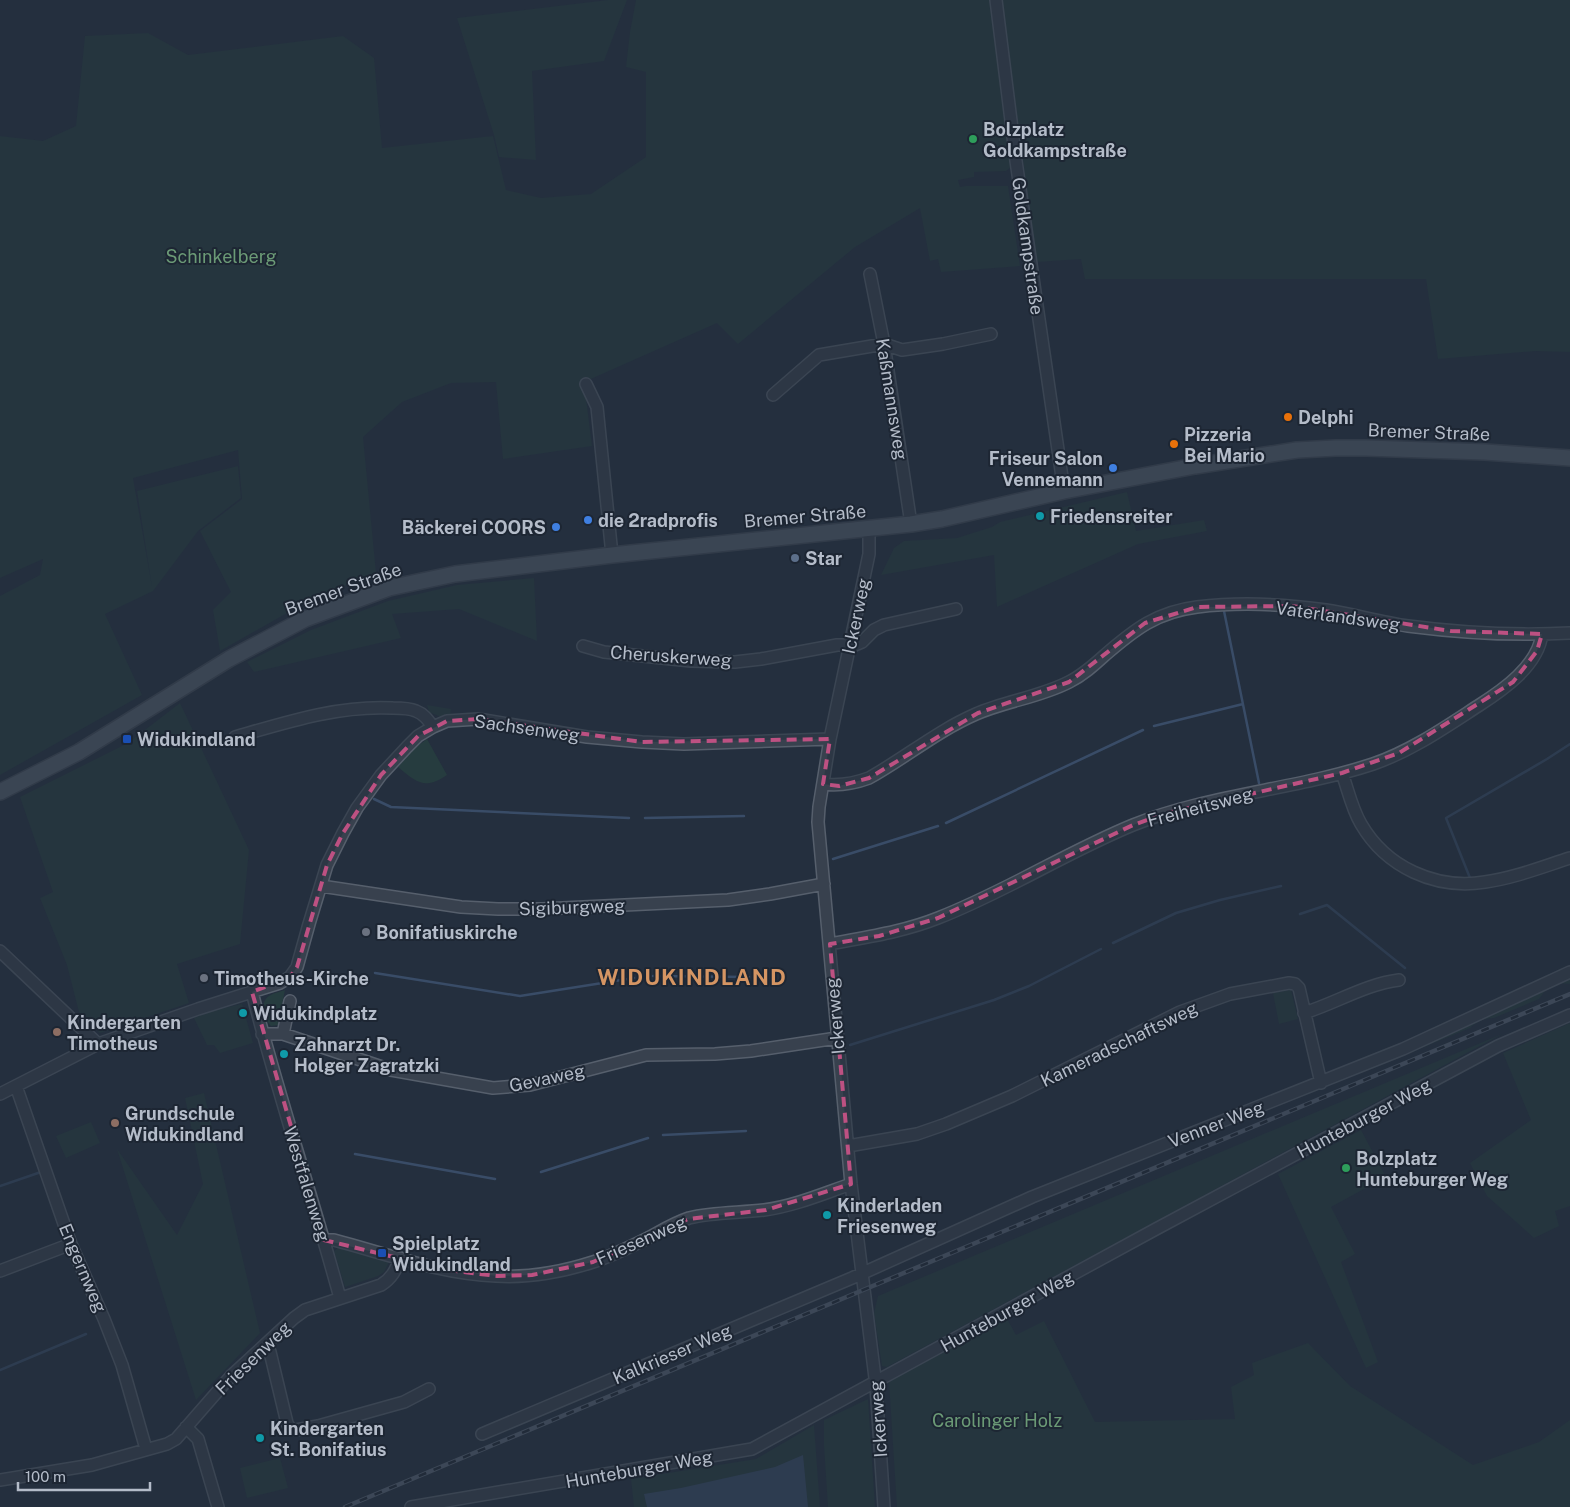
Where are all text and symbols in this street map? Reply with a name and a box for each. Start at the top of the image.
place label: Bolzplatz Goldkampstraße [983,119,1127,161]
marker: Bolzplatz Goldkampstraße [967,133,979,145]
street label: Goldkampstraße [1008,176,1048,316]
park label: Schinkelberg [165,246,277,267]
street label: Kaßmannsweg [872,337,912,461]
place label: Delphi [1298,407,1354,428]
marker: Delphi [1282,411,1294,423]
street label: Bremer Straße [1367,419,1491,445]
place label: Pizzeria Bei Mario [1184,424,1265,466]
marker: Pizzeria Bei Mario [1168,438,1180,450]
place label: Friseur Salon Vennemann [989,448,1103,490]
marker: Friseur Salon Vennemann [1107,462,1119,474]
street label: Bremer Straße [743,500,867,532]
place label: Friedensreiter [1050,506,1173,527]
place label: die 2radprofis [598,510,718,531]
marker: Friedensreiter [1034,510,1046,522]
marker: die 2radprofis [582,514,594,526]
place label: Bäckerei COORS [402,517,546,538]
marker: Bäckerei COORS [550,521,562,533]
place label: Star [805,548,843,569]
marker: Star [789,552,801,564]
street label: Bremer Straße [282,558,404,620]
street label: Ickerweg [838,576,874,656]
street label: Vaterlandsweg [1274,597,1402,635]
street label: Cheruskerweg [609,641,733,671]
street label: Sachsenweg [473,710,581,746]
place label: Widukindland [137,729,256,750]
marker: Widukindland [121,733,133,745]
street label: Freiheitsweg [1145,783,1255,831]
street label: Sigiburgweg [518,895,626,919]
place label: Bonifatiuskirche [376,922,518,943]
marker: Bonifatiuskirche [360,926,372,938]
district label: WIDUKINDLAND [597,964,787,990]
place label: Timotheus-Kirche [214,968,369,989]
marker: Timotheus-Kirche [198,972,210,984]
street label: Ickerweg [821,977,849,1055]
street label: Kameradschaftsweg [1037,997,1201,1091]
place label: Widukindplatz [253,1003,377,1024]
marker: Widukindplatz [237,1007,249,1019]
place label: Kindergarten Timotheus [67,1012,181,1054]
marker: Kindergarten Timotheus [51,1026,63,1038]
place label: Zahnarzt Dr. Holger Zagratzki [294,1034,439,1076]
marker: Zahnarzt Dr. Holger Zagratzki [278,1048,290,1060]
street label: Gevaweg [507,1060,587,1096]
street label: Hunteburger Weg [1293,1074,1435,1162]
street label: Venner Weg [1165,1096,1267,1152]
place label: Grundschule Widukindland [125,1103,244,1145]
marker: Grundschule Widukindland [109,1117,121,1129]
street label: Westfalenweg [280,1124,334,1244]
place label: Bolzplatz Hunteburger Weg [1356,1148,1508,1190]
marker: Bolzplatz Hunteburger Weg [1340,1162,1352,1174]
place label: Kinderladen Friesenweg [837,1195,942,1237]
marker: Kinderladen Friesenweg [821,1209,833,1221]
street label: Friesenweg [592,1211,690,1269]
street label: Engernweg [55,1220,111,1316]
place label: Spielplatz Widukindland [392,1233,511,1275]
marker: Spielplatz Widukindland [376,1247,388,1259]
street label: Hunteburger Weg [937,1266,1077,1356]
street label: Friesenweg [211,1317,295,1399]
street label: Kalkrieser Weg [609,1319,735,1389]
street label: Ickerweg [865,1380,891,1458]
park label: Carolinger Holz [932,1410,1062,1431]
place label: Kindergarten St. Bonifatius [270,1418,387,1460]
marker: Kindergarten St. Bonifatius [254,1432,266,1444]
street label: Hunteburger Weg [564,1446,714,1492]
scale bar [18,1460,150,1492]
text: 100 m [25,1468,66,1485]

